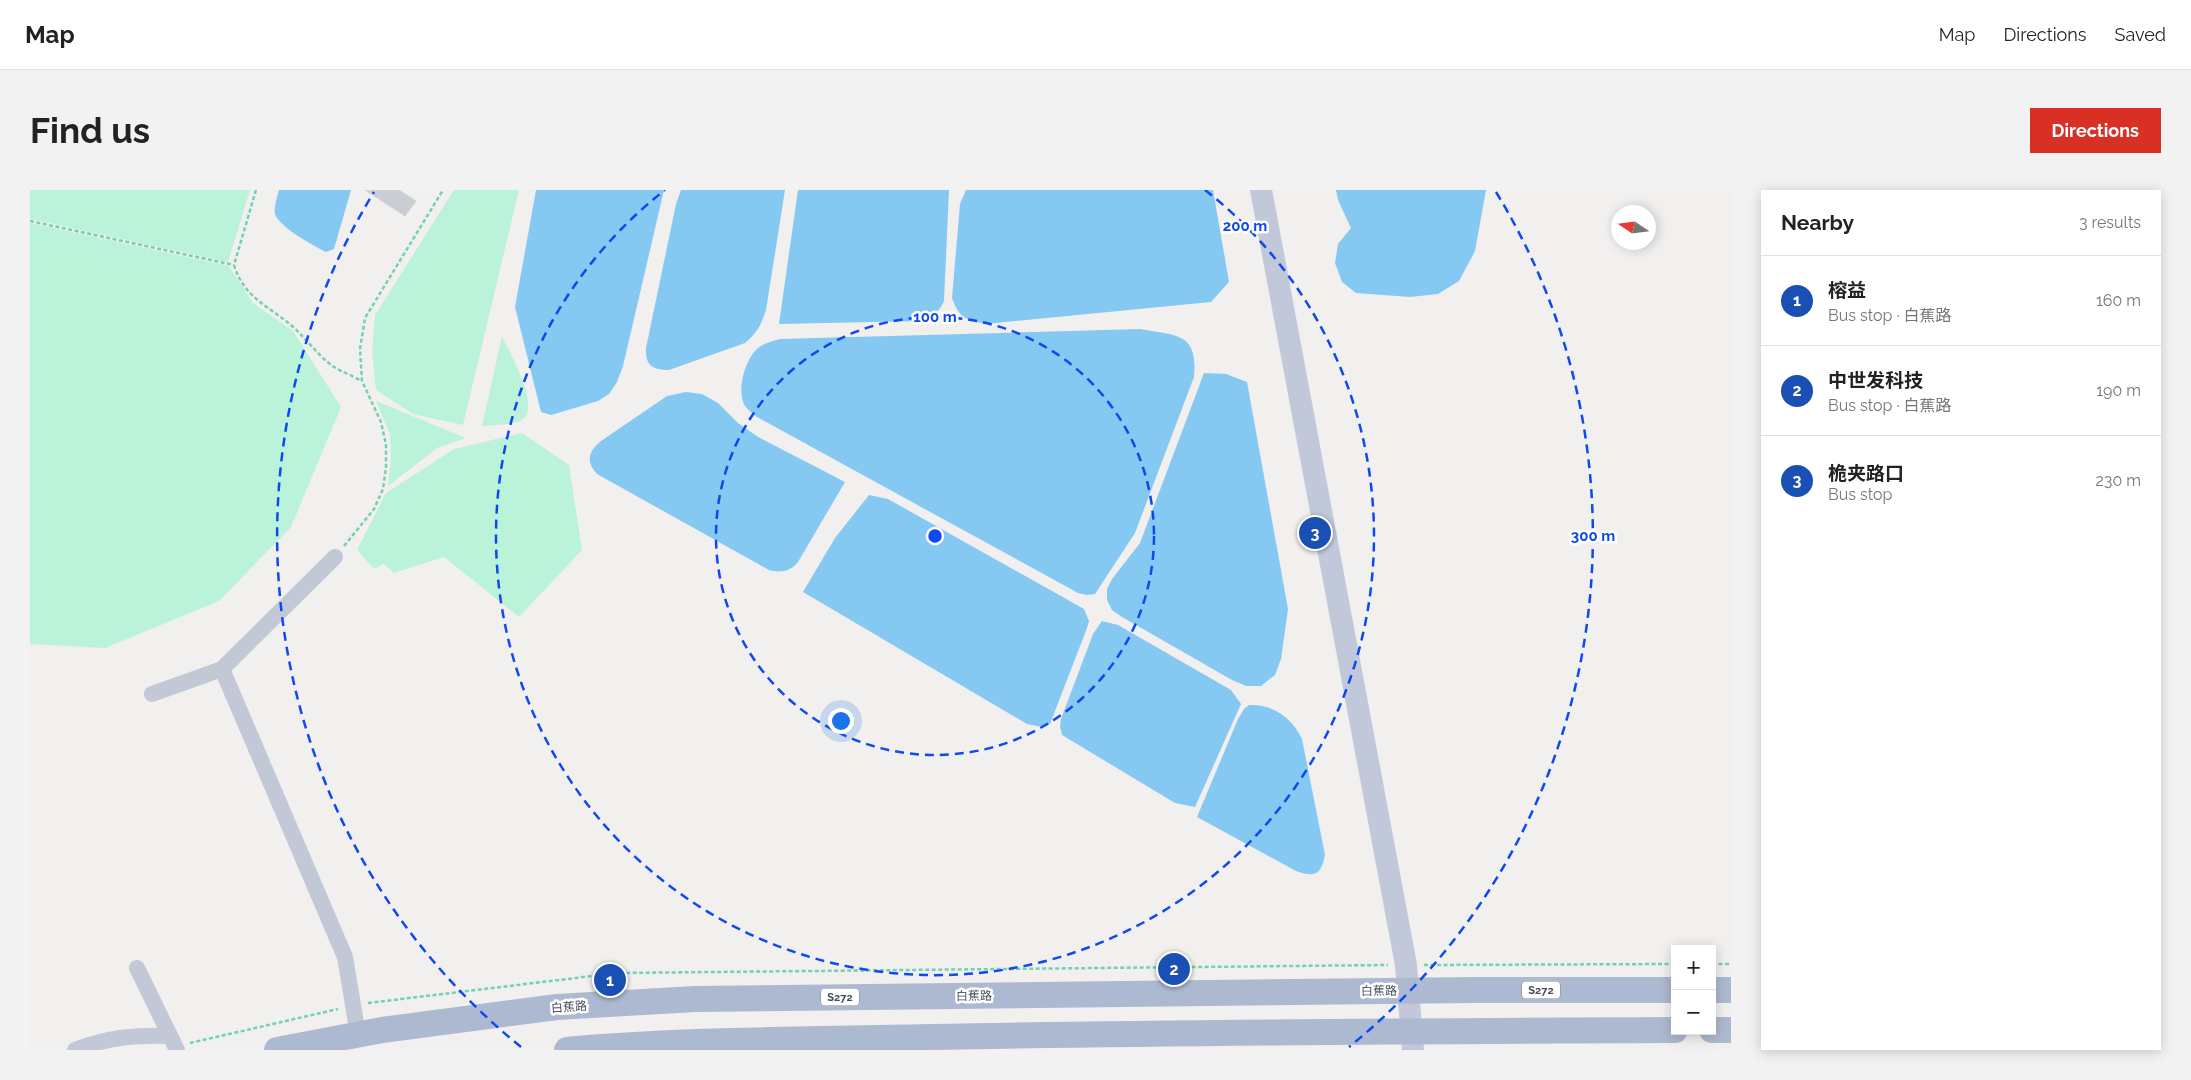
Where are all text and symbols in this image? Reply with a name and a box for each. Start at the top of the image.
text: Map [25,20,75,49]
text: Map [1939,24,1975,45]
text: Directions [2003,24,2087,45]
text: Saved [2115,24,2166,45]
button: Directions [2030,108,2161,153]
text: Find us [30,110,150,151]
north arrow [1611,205,1656,250]
text: Nearby [1781,210,1854,235]
text: 3 results [2079,213,2141,232]
text: 200 m [1223,217,1267,235]
text: 榕益 [1828,279,1866,301]
text: 1 [1793,291,1801,310]
text: 160 m [2096,291,2141,310]
text: Bus stop · 白蕉路 [1828,306,1952,325]
text: 100 m [913,308,957,326]
text: 中世发科技 [1828,369,1923,391]
text: 2 [1792,381,1802,400]
text: 190 m [2096,381,2141,400]
text: Bus stop · 白蕉路 [1828,396,1952,415]
text: 桅夹路口 [1828,462,1904,484]
text: 3 [1793,471,1801,490]
text: 230 m [2096,471,2141,490]
text: Bus stop [1828,485,1892,504]
pin: 3 [1299,514,1331,552]
centre of rings [926,527,944,545]
text: 300 m [1571,527,1615,545]
your location [828,708,854,734]
map controls [1671,945,1716,1035]
button: + [1671,945,1716,990]
pin: 2 [1158,950,1190,988]
pin: 1 [594,961,626,999]
road number: S272 [1522,982,1560,998]
street label: 白蕉路 [1361,984,1397,998]
road number: S272 [821,989,859,1006]
street label: 白蕉路 [956,989,992,1003]
button: − [1671,990,1716,1035]
street label: 白蕉路 [551,999,587,1015]

